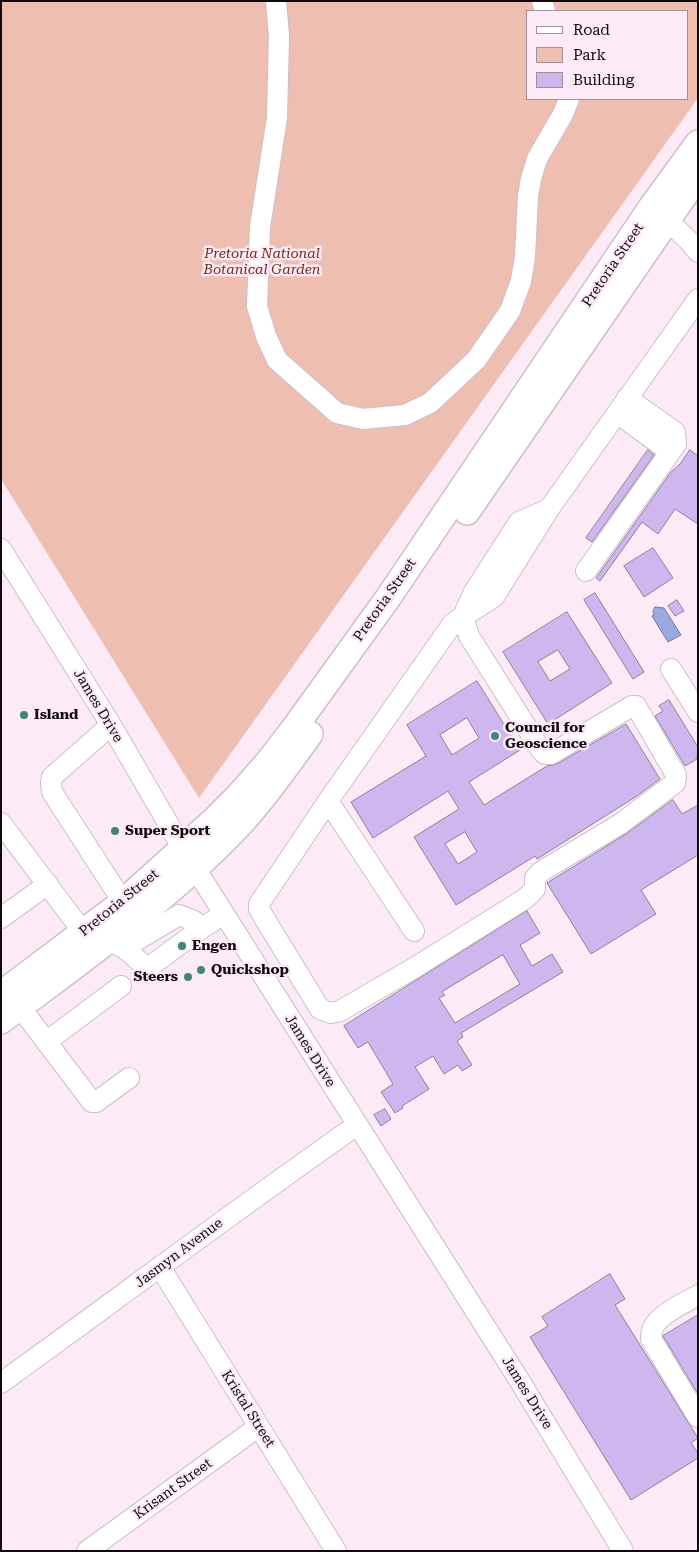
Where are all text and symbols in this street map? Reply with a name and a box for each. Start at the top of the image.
legend [526,10,689,100]
text: Road [573,21,610,39]
text: Park [573,46,606,64]
text: Building [573,71,634,89]
street label: Pretoria Street [579,220,647,310]
park label: Pretoria National Botanical Garden [204,246,320,278]
street label: Pretoria Street [350,555,420,645]
street label: James Drive [70,666,126,746]
place label: Island [34,707,78,723]
marker: Island [18,709,30,721]
place label: Council for Geoscience [505,720,587,752]
marker: Council for Geoscience [489,730,501,742]
place label: Super Sport [125,823,210,839]
marker: Super Sport [109,825,121,837]
street label: Pretoria Street [76,866,162,940]
place label: Engen [192,938,237,954]
marker: Engen [176,940,188,952]
place label: Quickshop [211,962,289,978]
marker: Quickshop [195,964,207,976]
place label: Steers [134,969,178,985]
marker: Steers [182,971,194,983]
street label: James Drive [281,1012,339,1090]
street label: Jasmyn Avenue [132,1215,226,1291]
street label: James Drive [498,1354,556,1432]
street label: Kristal Street [218,1367,278,1451]
street label: Krisant Street [131,1455,215,1523]

